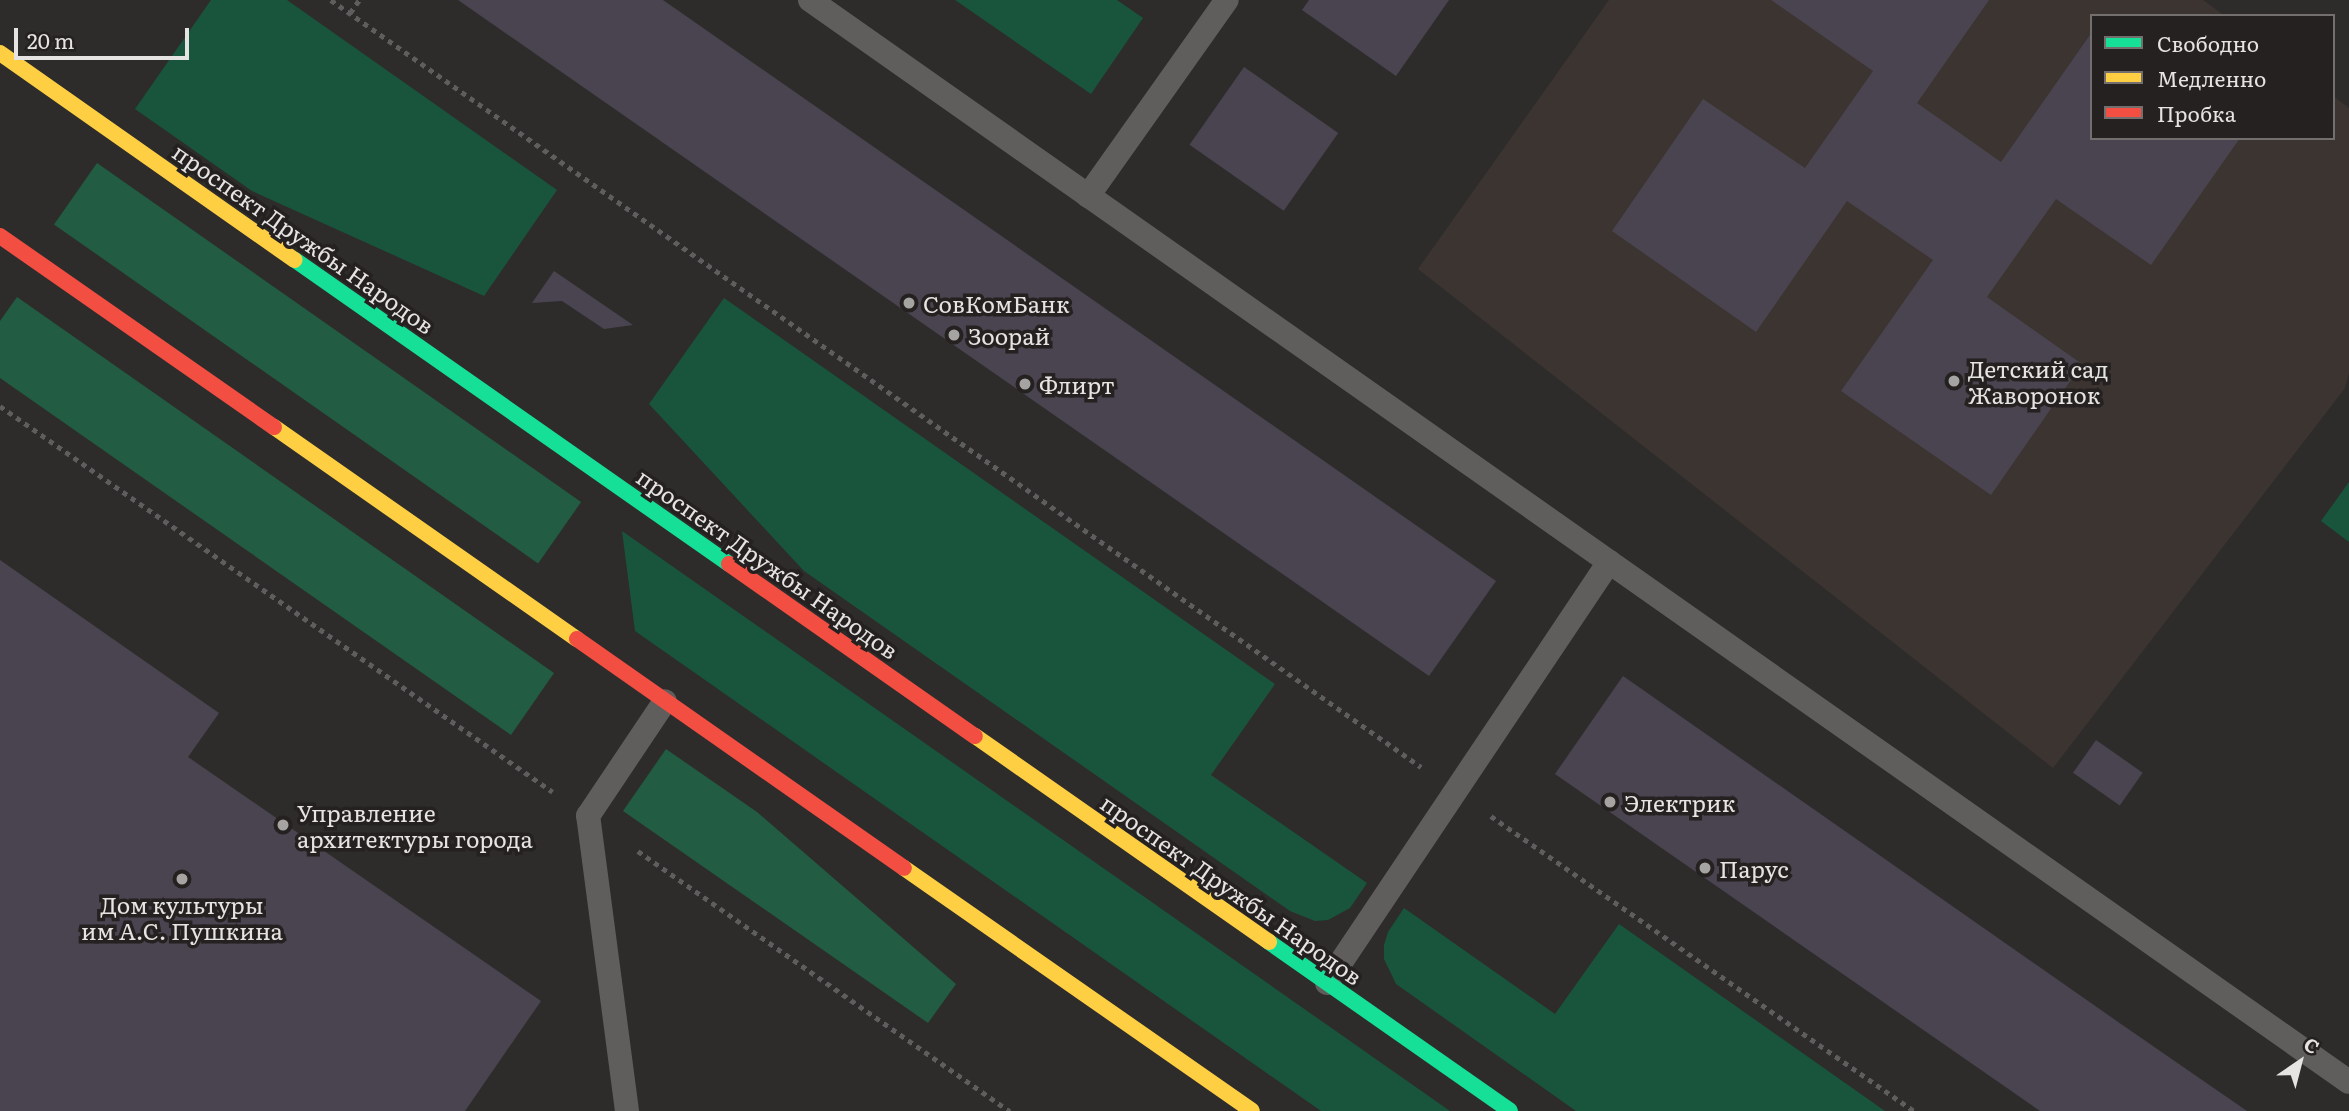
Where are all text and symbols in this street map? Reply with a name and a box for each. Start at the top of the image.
scale bar [18,14,192,58]
legend [2090,14,2335,140]
text: 20 m [27,24,74,55]
text: Свободно [2157,27,2259,58]
text: Медленно [2157,62,2266,93]
text: Пробка [2157,97,2236,128]
street label: проспект Дружбы Народов [168,137,440,339]
place label: СовКомБанк [923,289,1070,317]
marker: СовКомБанк [901,295,917,311]
place label: Зоорай [968,321,1050,349]
marker: Зоорай [946,327,962,343]
place label: Детский сад Жаворонок [1968,354,2108,408]
place label: Флирт [1039,370,1115,398]
marker: Детский сад Жаворонок [1946,373,1962,389]
marker: Флирт [1017,376,1033,392]
street label: проспект Дружбы Народов [632,462,904,664]
street label: проспект Дружбы Народов [1096,788,1368,990]
place label: Электрик [1624,788,1735,816]
marker: Электрик [1602,794,1618,810]
place label: Управление архитектуры города [297,798,533,852]
marker: Управление архитектуры города [275,817,291,833]
place label: Парус [1719,854,1789,882]
marker: Парус [1697,860,1713,876]
marker: Дом культуры им А.С. Пушкина [174,871,190,887]
place label: Дом культуры им А.С. Пушкина [81,890,283,944]
north arrow [2265,1027,2335,1097]
text: С [2298,1029,2326,1060]

